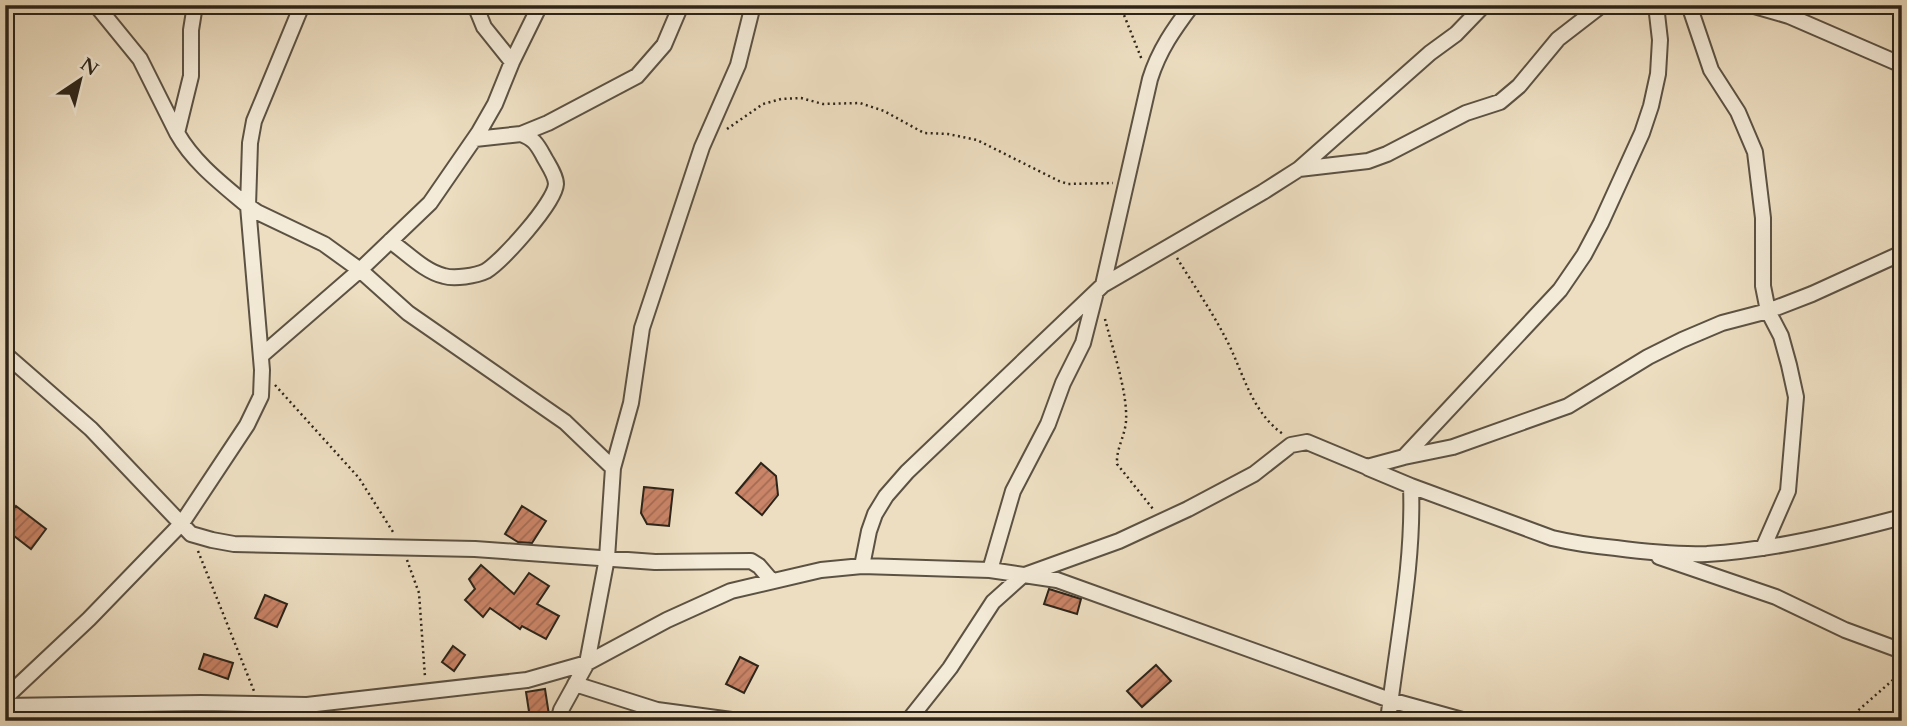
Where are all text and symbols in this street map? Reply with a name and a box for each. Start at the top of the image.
north arrow [46,46,116,116]
text: N [75,52,104,83]

